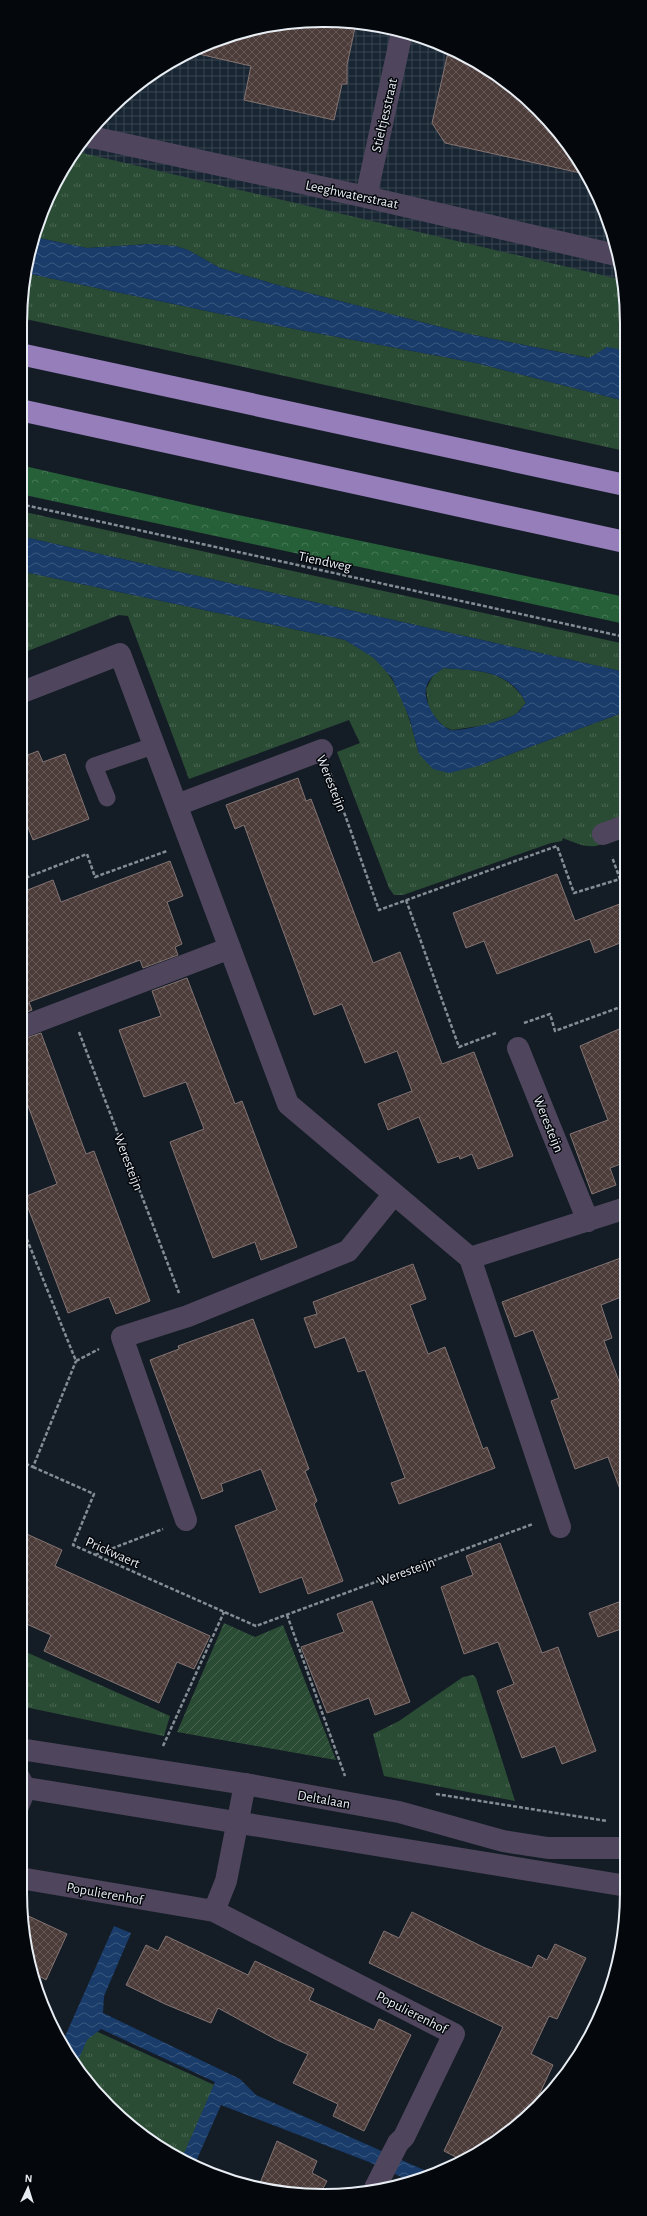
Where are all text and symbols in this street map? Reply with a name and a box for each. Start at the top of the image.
street label: Stieltjesstraat [370,76,400,154]
street label: Leeghwaterstraat [304,178,400,212]
street label: Tiendweg [297,550,353,574]
street label: Weresteijn [313,753,349,814]
street label: Weresteijn [530,1094,566,1155]
street label: Weresteijn [111,1132,145,1193]
street label: Prickwaert [83,1535,142,1571]
street label: Weresteijn [376,1555,437,1589]
street label: Deltalaan [296,1788,351,1812]
street label: Populierenhof [65,1880,145,1908]
street label: Populierenhof [374,1989,450,2037]
north arrow [8,2168,48,2208]
text: N [24,2173,33,2184]

